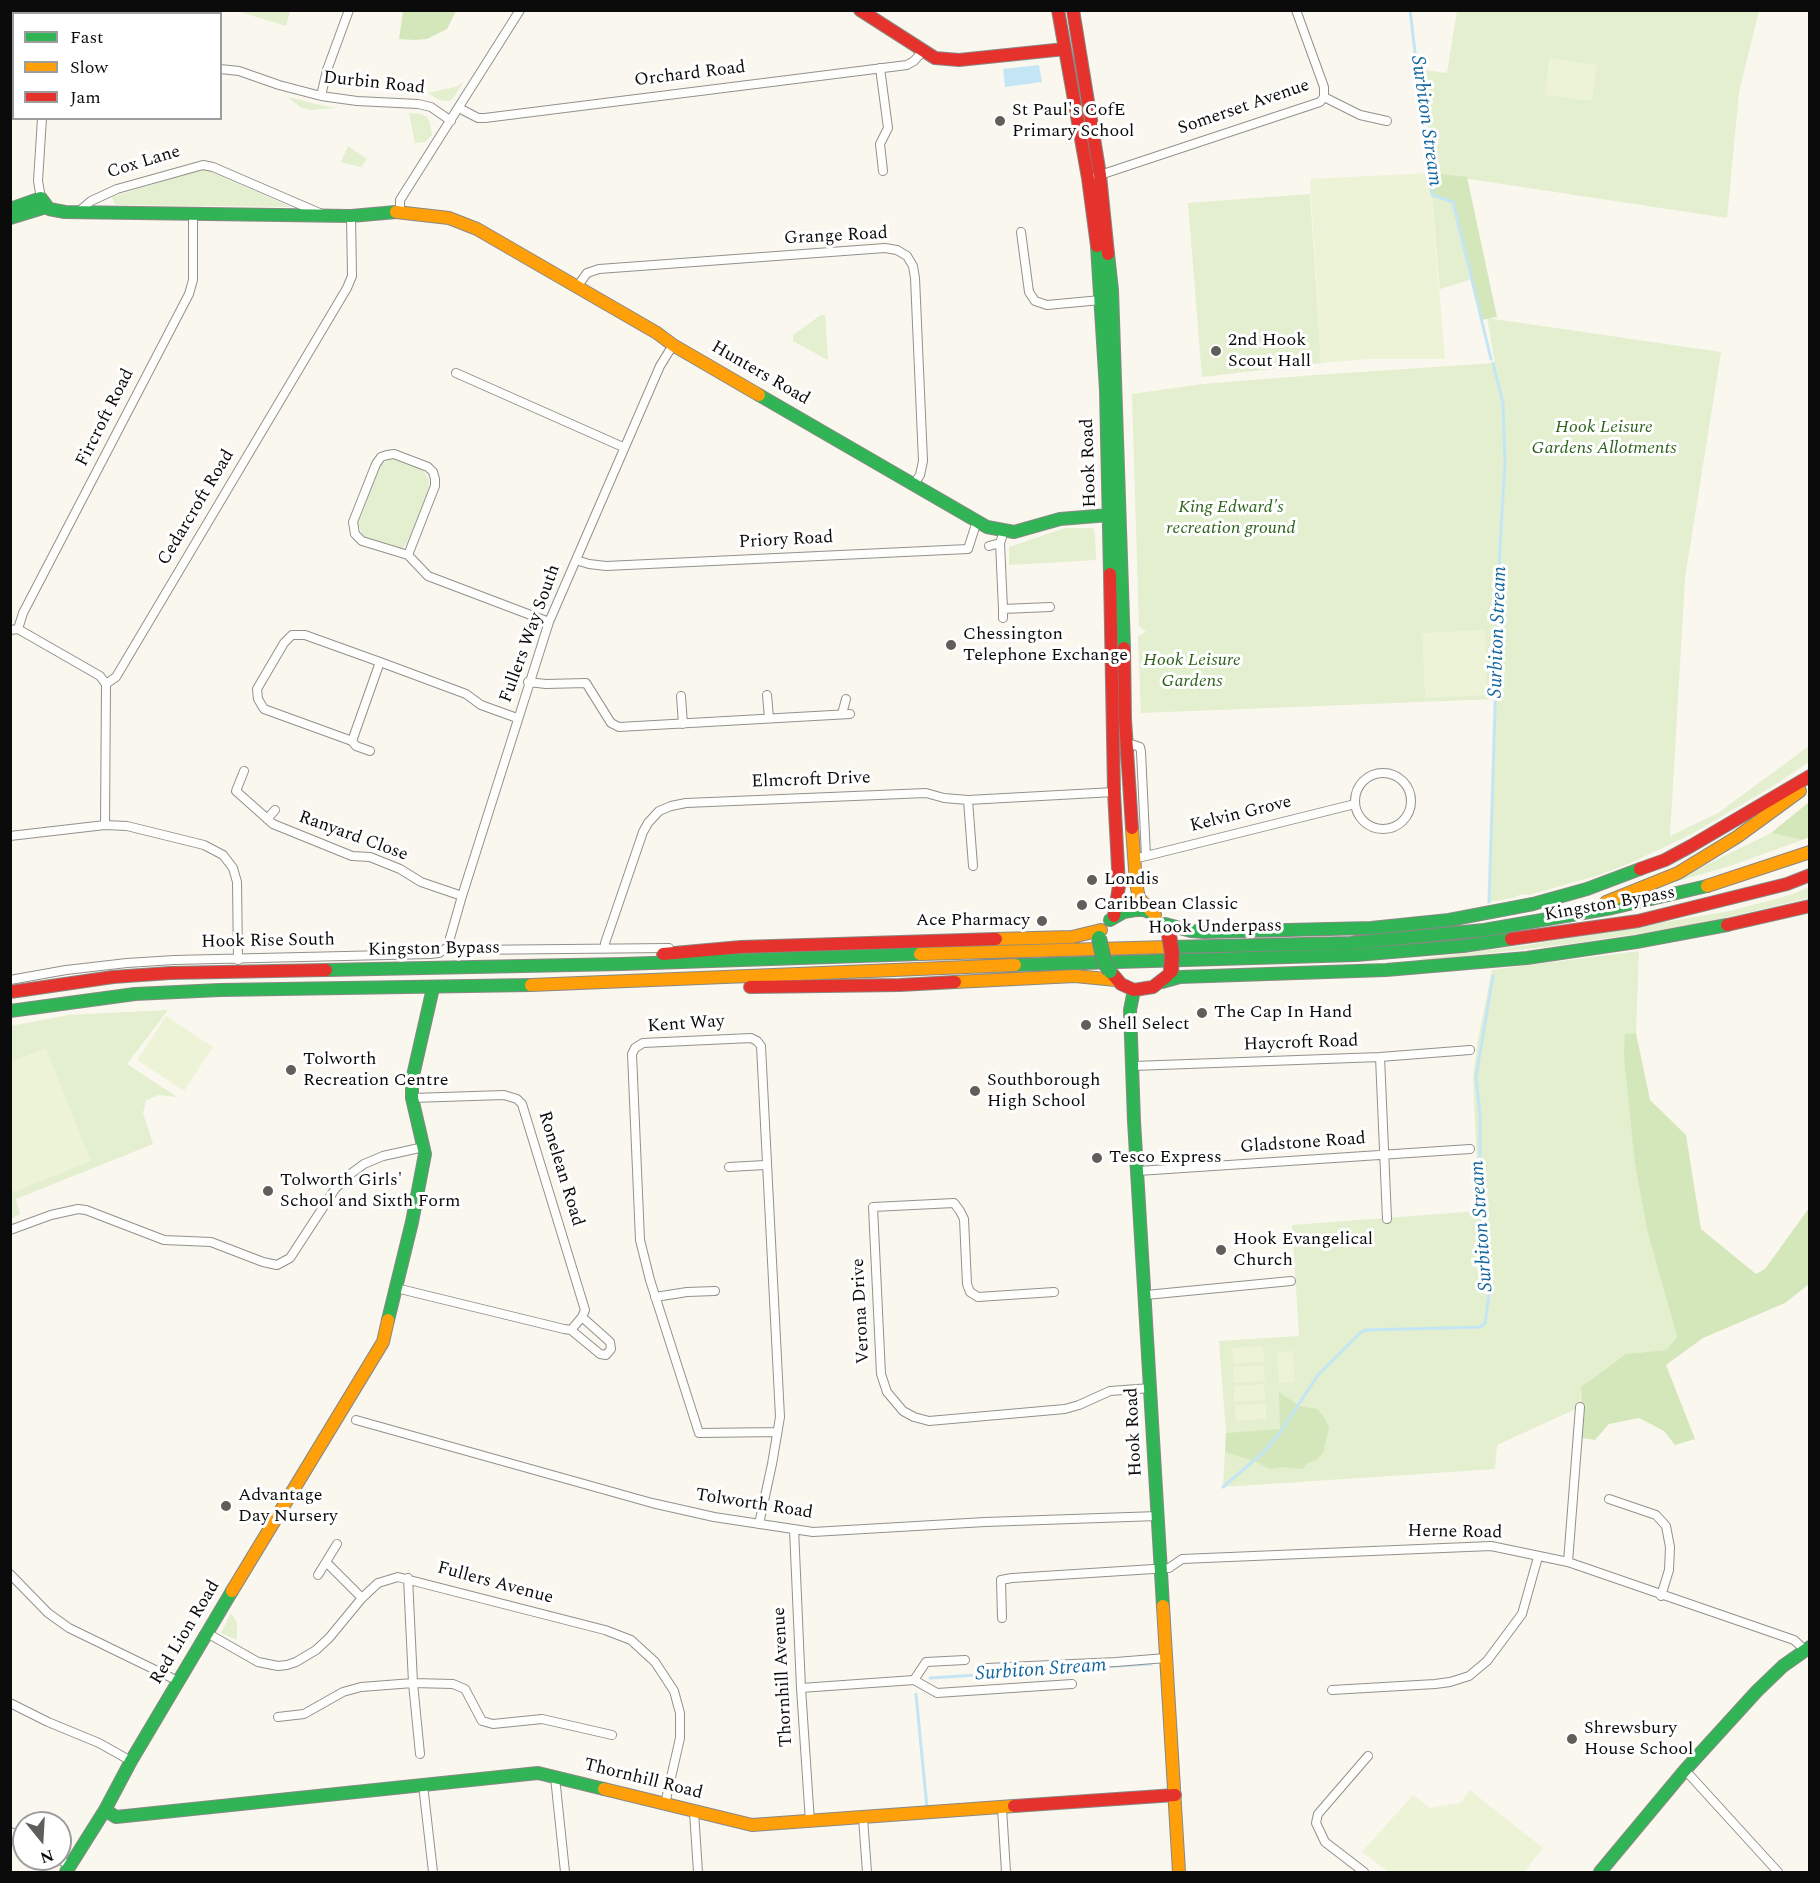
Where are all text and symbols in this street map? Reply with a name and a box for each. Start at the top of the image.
legend [12,12,222,120]
text: Fast [70,24,103,51]
text: Slow [70,54,108,81]
water label: Surbiton Stream [1404,54,1446,188]
street label: Orchard Road [633,57,747,93]
street label: Durbin Road [322,68,426,100]
street label: Somerset Avenue [1175,75,1313,141]
text: Jam [70,84,101,111]
place label: St Paul's CofE Primary School [1012,100,1134,142]
marker: St Paul's CofE Primary School [993,114,1007,128]
street label: Cox Lane [105,142,183,184]
street label: Grange Road [784,223,888,251]
place label: 2nd Hook Scout Hall [1228,330,1311,372]
street label: Hunters Road [707,337,813,411]
marker: 2nd Hook Scout Hall [1209,344,1223,358]
street label: Fircroft Road [72,366,140,470]
park label: Hook Leisure Gardens Allotments [1531,417,1677,460]
street label: Hook Road [1078,418,1102,508]
street label: Cedarcroft Road [154,446,240,570]
park label: King Edward's recreation ground [1166,497,1296,540]
street label: Priory Road [738,528,834,554]
street label: Fullers Way South [496,562,566,706]
water label: Surbiton Stream [1485,566,1513,698]
place label: Chessington Telephone Exchange [963,624,1128,666]
marker: Chessington Telephone Exchange [944,638,958,652]
park label: Hook Leisure Gardens [1143,650,1241,692]
street label: Elmcroft Drive [751,768,871,794]
street label: Kelvin Grove [1188,792,1294,838]
street label: Ranyard Close [295,807,411,867]
place label: Londis [1104,869,1159,891]
marker: Londis [1085,873,1099,887]
street label: Kingston Bypass [1543,883,1677,927]
place label: Caribbean Classic [1094,894,1238,916]
marker: Caribbean Classic [1075,898,1089,912]
place label: Ace Pharmacy [916,910,1030,932]
marker: Ace Pharmacy [1035,914,1049,928]
street label: Hook Underpass [1148,916,1282,940]
street label: Hook Rise South [201,930,335,954]
street label: Kingston Bypass [368,938,500,962]
place label: The Cap In Hand [1214,1002,1352,1024]
marker: The Cap In Hand [1195,1006,1209,1020]
street label: Kent Way [647,1012,725,1038]
place label: Shell Select [1098,1014,1189,1036]
marker: Shell Select [1079,1018,1093,1032]
street label: Haycroft Road [1243,1031,1359,1057]
place label: Tolworth Recreation Centre [303,1049,448,1092]
marker: Tolworth Recreation Centre [284,1063,298,1077]
place label: Southborough High School [987,1070,1100,1112]
marker: Southborough High School [968,1084,982,1098]
street label: Ronelean Road [532,1109,588,1229]
street label: Gladstone Road [1239,1129,1367,1159]
place label: Tesco Express [1109,1147,1222,1169]
marker: Tesco Express [1090,1151,1104,1165]
water label: Surbiton Stream [1466,1160,1500,1292]
place label: Tolworth Girls' School and Sixth Form [280,1170,461,1212]
marker: Tolworth Girls' School and Sixth Form [261,1184,275,1198]
place label: Hook Evangelical Church [1233,1229,1373,1272]
marker: Hook Evangelical Church [1214,1243,1228,1257]
street label: Verona Drive [848,1258,876,1364]
street label: Hook Road [1122,1387,1148,1477]
place label: Advantage Day Nursery [238,1485,338,1528]
street label: Tolworth Road [694,1485,814,1525]
marker: Advantage Day Nursery [219,1499,233,1513]
street label: Herne Road [1407,1521,1503,1545]
street label: Fullers Avenue [435,1558,555,1610]
street label: Red Lion Road [146,1577,226,1689]
street label: Thornhill Avenue [770,1606,798,1748]
water label: Surbiton Stream [975,1654,1107,1688]
place label: Shrewsbury House School [1584,1718,1693,1760]
marker: Shrewsbury House School [1565,1732,1579,1746]
street label: Thornhill Road [581,1755,705,1805]
north arrow [12,1811,72,1871]
text: N [37,1843,57,1870]

